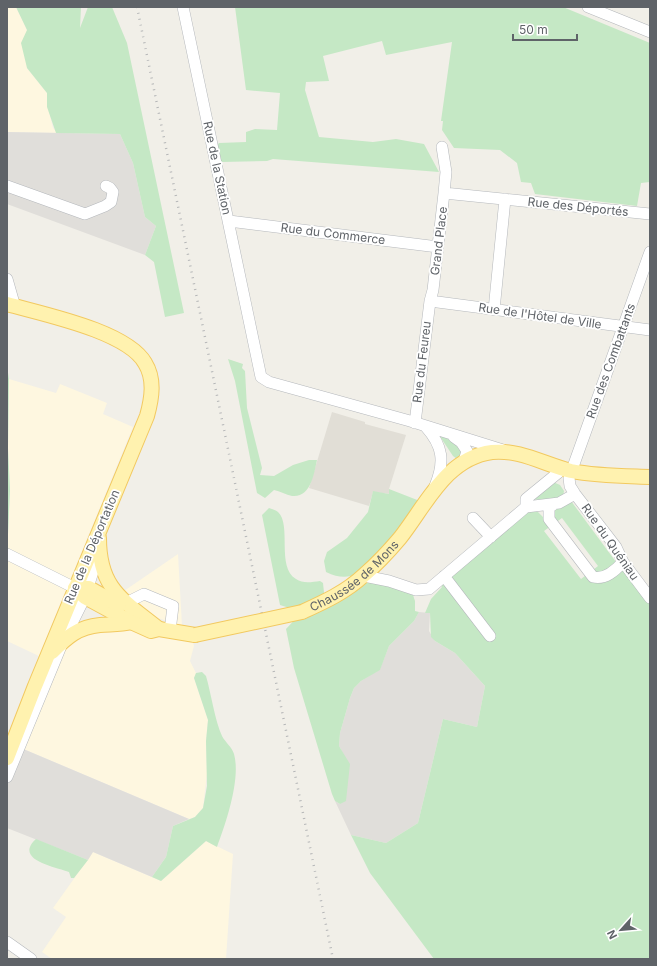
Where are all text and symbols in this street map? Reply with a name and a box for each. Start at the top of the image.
scale bar [513,16,577,42]
text: 50 m [519,22,548,37]
street label: Rue de la Station [200,120,235,216]
street label: Rue des Déportés [527,194,629,219]
street label: Grand Place [427,206,450,276]
street label: Rue du Commerce [280,220,386,247]
street label: Rue de l'Hôtel de Ville [477,299,603,332]
street label: Rue des Combattants [583,301,638,420]
street label: Rue du Feureu [409,320,434,404]
street label: Rue de la Déportation [61,487,122,606]
street label: Rue du Quéniau [578,501,642,583]
street label: Chaussée de Mons [307,537,402,614]
north arrow [601,910,641,950]
text: N [604,928,620,941]

